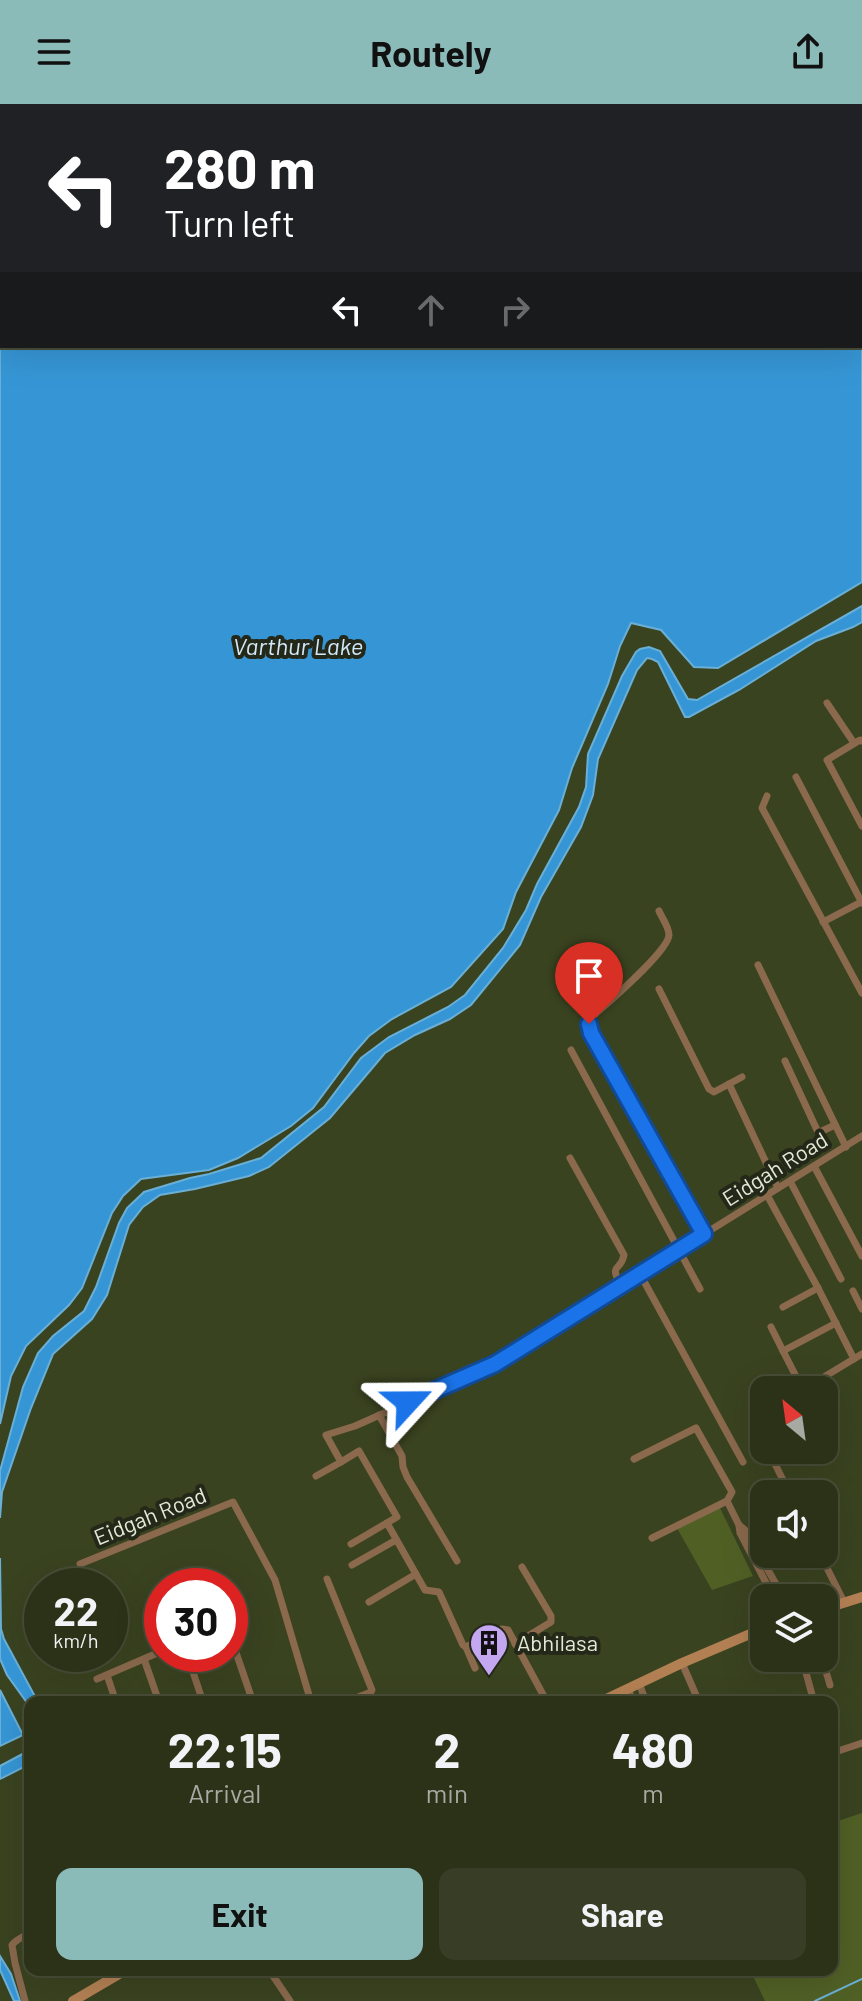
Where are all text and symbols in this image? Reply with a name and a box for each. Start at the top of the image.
icon: menu [32,30,76,74]
icon: share [786,30,830,74]
text: Routely [370,31,492,74]
text: 280 m [164,133,316,200]
icon: left [32,136,136,240]
text: Turn left [164,201,295,244]
icon: left [325,288,369,332]
icon: ahead [409,288,453,332]
icon: right [493,288,537,332]
water label: Varthur Lake [233,631,363,660]
pin [555,942,623,1024]
icon: arrive [567,954,611,998]
street label: Eidgah Road [717,1126,832,1211]
position arrow [366,1360,450,1444]
north arrow [750,1376,838,1464]
map controls [750,1376,838,1672]
button: sound [750,1480,838,1568]
street label: Eidgah Road [90,1481,210,1549]
speed limit sign: 30 [144,1568,248,1672]
button: layers [750,1584,838,1672]
text: 22 [54,1586,98,1634]
building icon: Abhilasa [468,1622,510,1677]
text: km/h [53,1628,99,1652]
place label: Abhilasa [517,1629,598,1655]
text: 22:15 [168,1720,282,1778]
text: 2 [433,1720,460,1778]
text: 480 [612,1720,694,1778]
text: Arrival [189,1777,261,1808]
text: min [426,1777,468,1808]
text: m [642,1777,664,1808]
button: Exit [56,1868,423,1960]
button: Share [439,1868,806,1960]

